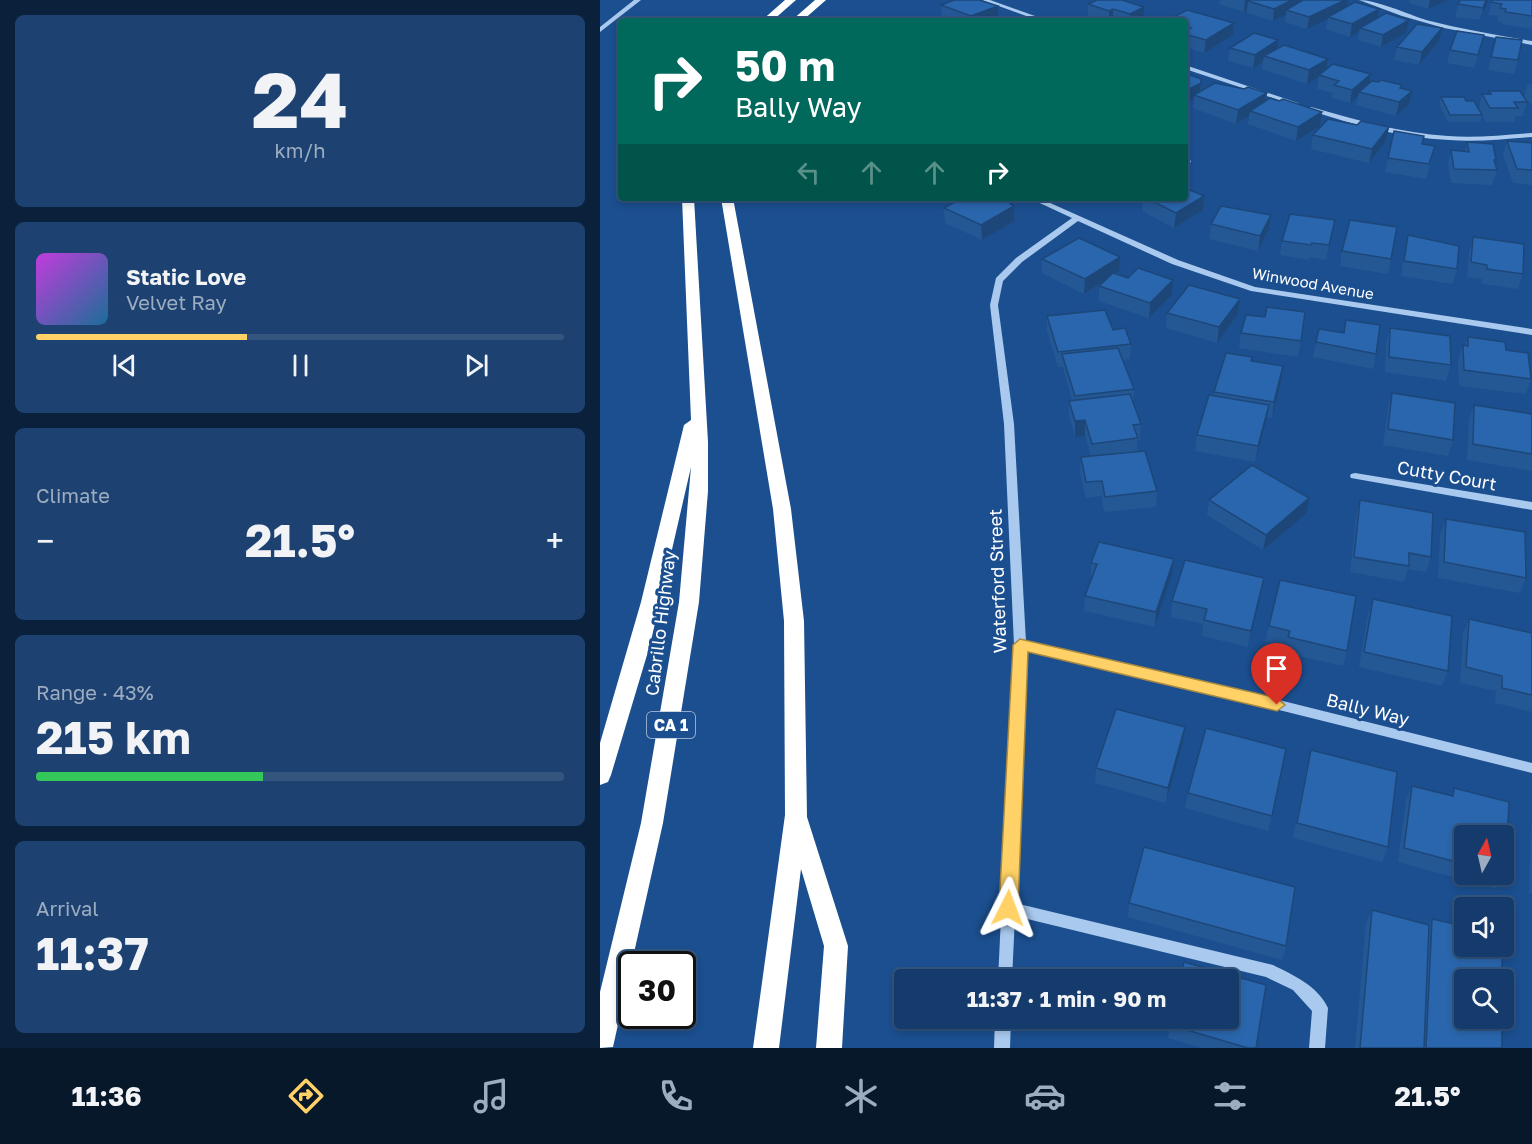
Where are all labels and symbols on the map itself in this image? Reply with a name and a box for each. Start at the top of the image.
street label: Winwood Avenue [1251,263,1376,303]
street label: Cutty Court [1395,455,1499,495]
street label: Waterford Street [983,508,1011,654]
street label: Cabrillo Highway [640,549,680,697]
pin [1251,643,1302,705]
street label: Bally Way [1324,688,1412,730]
road number: CA 1 [647,712,695,738]
north arrow [1454,825,1514,885]
position arrow [976,876,1040,940]
speed limit sign: 30 [618,951,696,1029]

